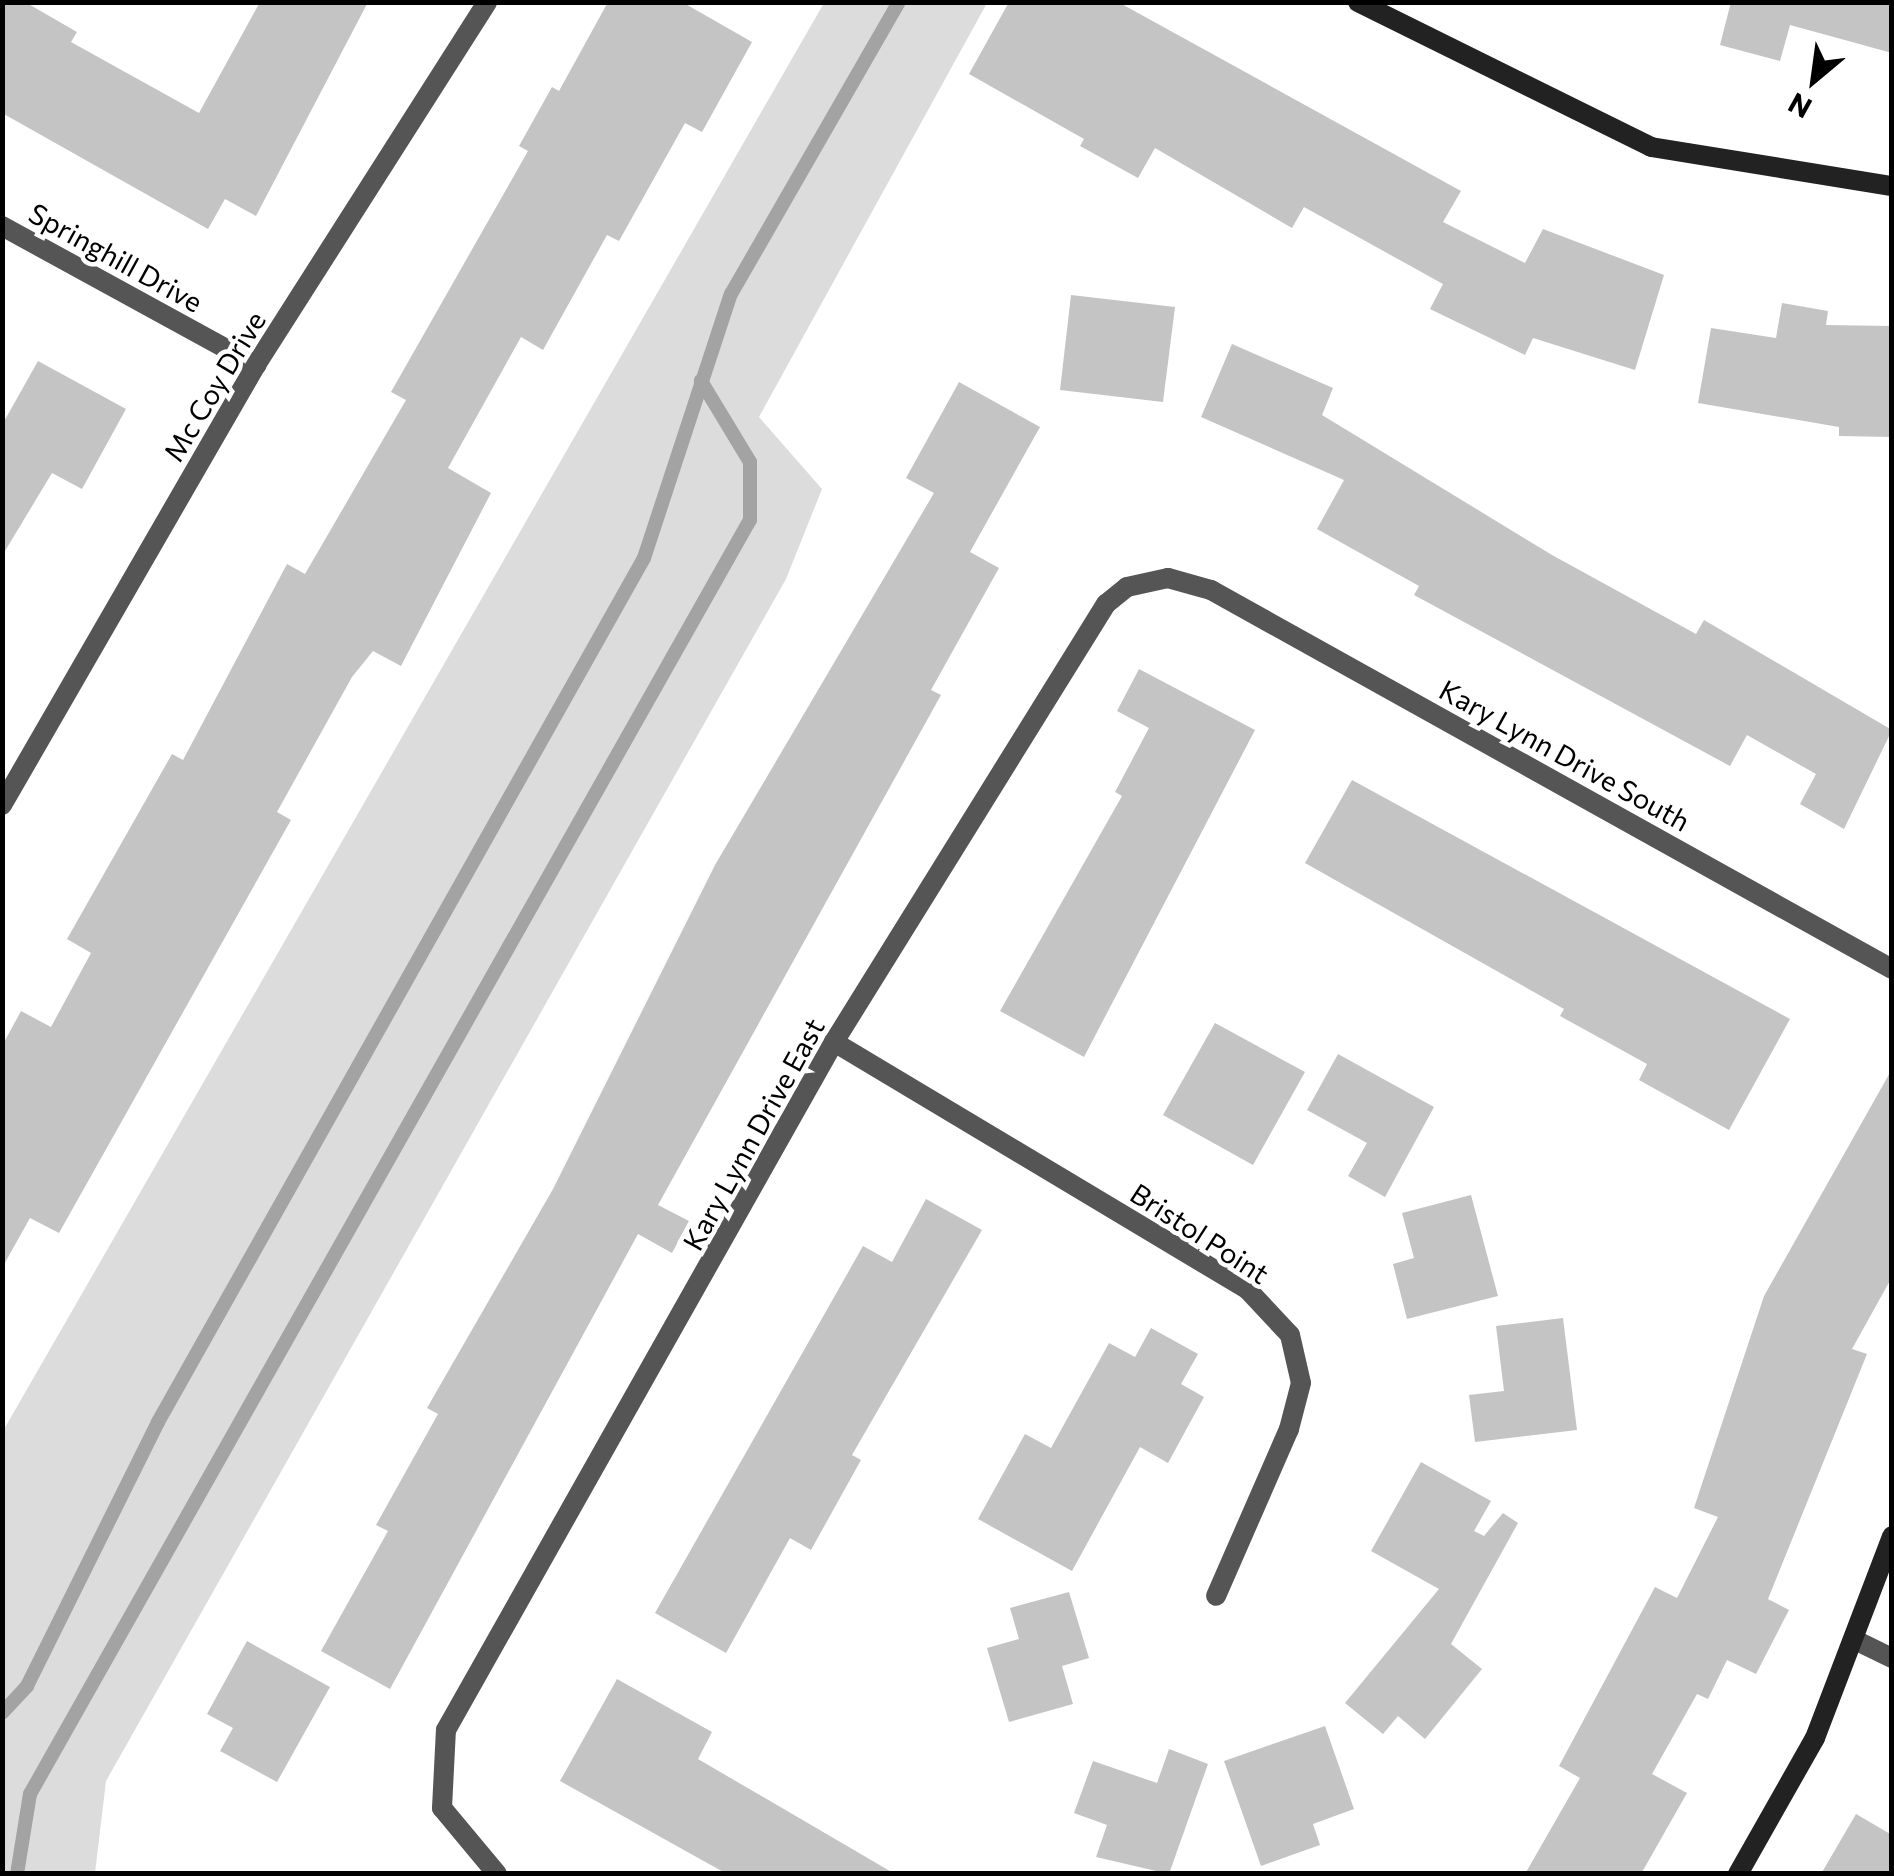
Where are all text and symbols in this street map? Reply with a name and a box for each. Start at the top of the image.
north arrow [1764,30,1864,130]
text: N [1782,86,1817,126]
street label: Springhill Drive [23,196,209,318]
street label: Mc Coy Drive [156,305,272,467]
street label: Kary Lynn Drive South [1434,672,1696,838]
street label: Kary Lynn Drive East [675,1012,831,1256]
street label: Bristol Point [1125,1176,1275,1290]

